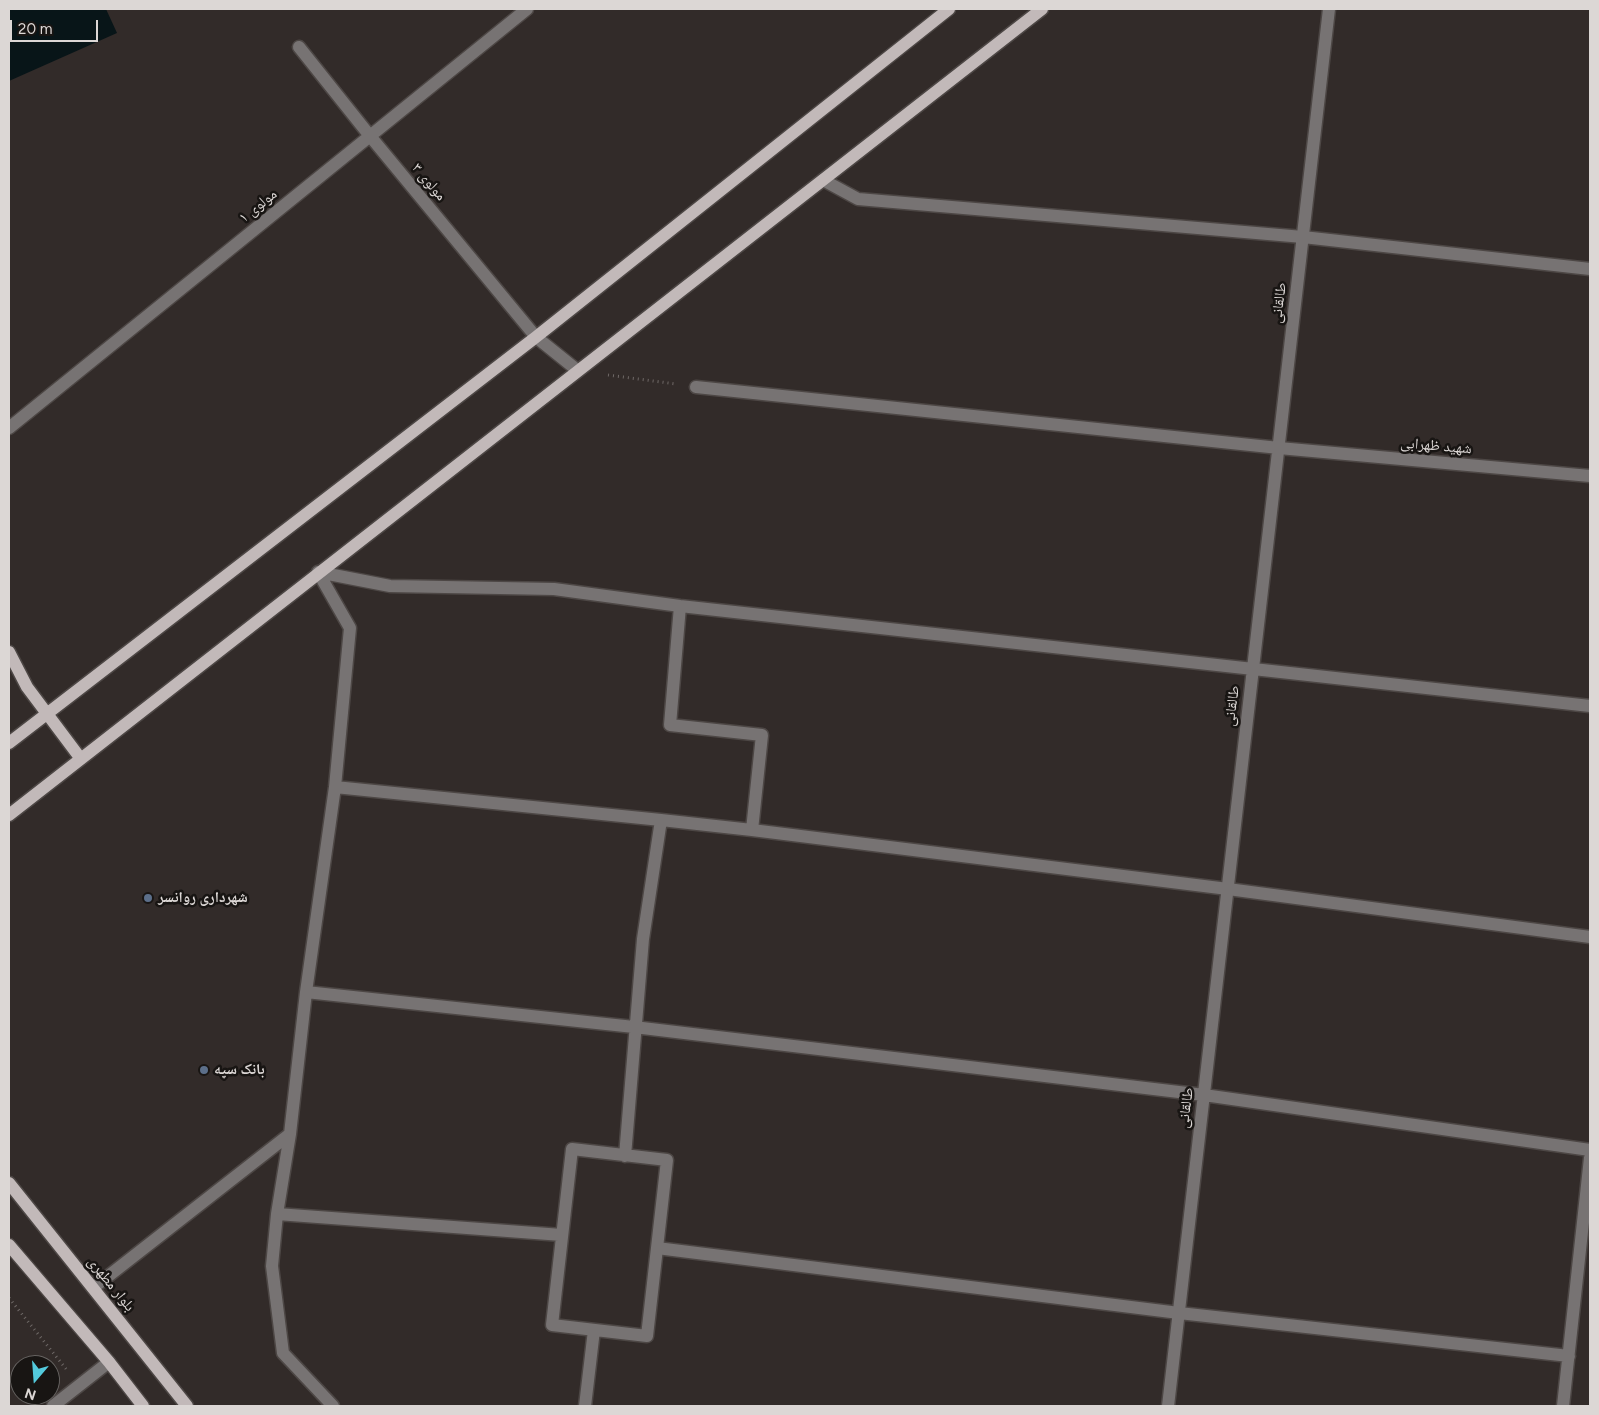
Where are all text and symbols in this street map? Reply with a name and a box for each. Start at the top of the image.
scale bar [12,10,100,42]
text: 20 m [18,20,52,38]
street label: مولوی ۳ [408,159,450,205]
street label: مولوی ۱ [235,185,281,227]
street label: طالقانی [1268,282,1290,324]
street label: شهید ظهرابی [1400,434,1472,458]
street label: طالقانی [1221,685,1243,727]
place label: شهرداری روانسر [158,889,248,907]
marker: شهرداری روانسر [142,892,154,904]
place label: بانک سپه [214,1061,265,1079]
marker: بانک سپه [198,1064,210,1076]
street label: طالقانی [1175,1087,1197,1129]
street label: بلوار مطهری [83,1253,139,1315]
north arrow [10,1355,60,1405]
text: N [23,1384,38,1404]

